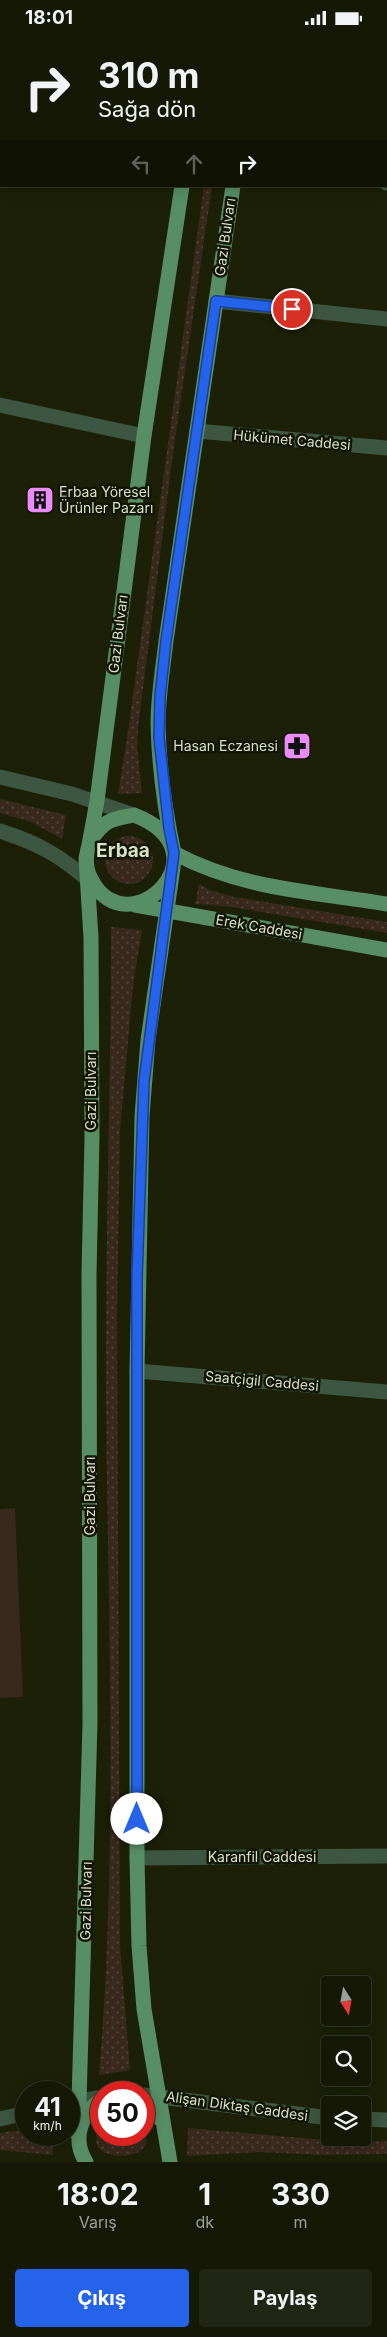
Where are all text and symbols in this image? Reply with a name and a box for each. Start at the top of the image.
text: 18:01 [25,6,73,29]
text: 310 m [98,54,200,96]
icon: right [15,55,80,120]
text: Sağa dön [98,96,196,122]
icon: left [127,150,155,178]
icon: ahead [180,150,208,178]
icon: right [233,150,261,178]
street label: Gazi Bulvarı [211,197,238,277]
pin [271,288,313,330]
icon: arrive [278,295,306,323]
street label: Hükümet Caddesi [233,426,351,453]
place label: Erbaa Yöresel Ürünler Pazarı [59,483,153,516]
building icon: Erbaa Yöresel Ürünler Pazarı [25,485,55,515]
street label: Gazi Bulvarı [104,594,131,674]
pharmacy icon: Hasan Eczanesi [282,731,312,761]
place label: Hasan Eczanesi [173,737,278,754]
district label: Erbaa [96,839,150,862]
street label: Erek Caddesi [215,911,304,942]
street label: Gazi Bulvarı [82,1052,99,1130]
street label: Saatçigil Caddesi [205,1367,320,1394]
street label: Gazi Bulvarı [81,1457,98,1535]
position arrow [110,1792,162,1844]
street label: Karanfil Caddesi [208,1848,316,1865]
street label: Gazi Bulvarı [76,1861,95,1941]
north arrow [321,1976,371,2026]
map controls [321,1976,371,2146]
button: search [321,2036,371,2086]
speed limit sign: 50 [90,2081,155,2146]
street label: Alişan Diktaş Caddesi [165,2087,309,2124]
text: 41 [34,2092,61,2122]
button: layers [321,2096,371,2146]
text: km/h [33,2118,62,2133]
text: 18:02 [57,2176,139,2212]
text: 1 [198,2176,211,2212]
text: 330 [271,2176,330,2212]
text: Varış [79,2212,117,2232]
text: dk [196,2212,214,2232]
text: m [294,2212,308,2232]
button: Çıkış [15,2269,189,2327]
button: Paylaş [199,2269,372,2327]

